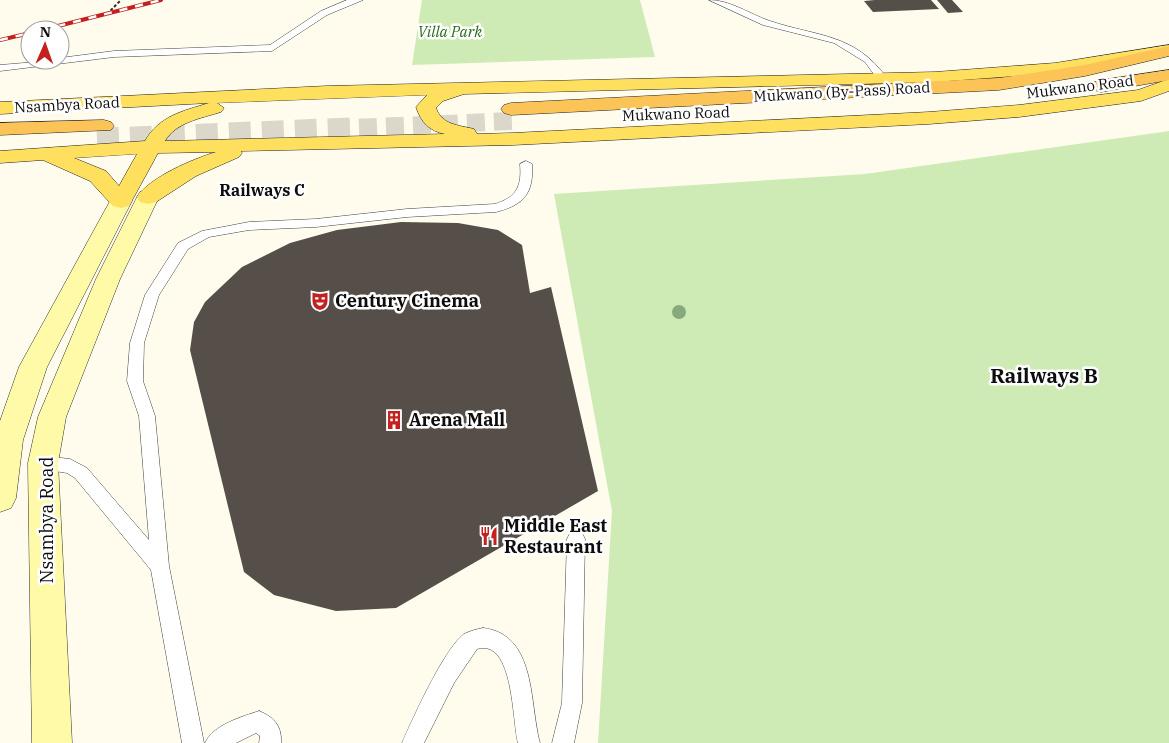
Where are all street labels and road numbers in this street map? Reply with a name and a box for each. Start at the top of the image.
street label: Mukwano Road [1025,70,1135,103]
street label: Mukwano (By-Pass) Road [753,77,931,106]
street label: Nsambya Road [14,92,120,117]
street label: Mukwano Road [622,102,730,125]
street label: Nsambya Road [35,457,58,583]

